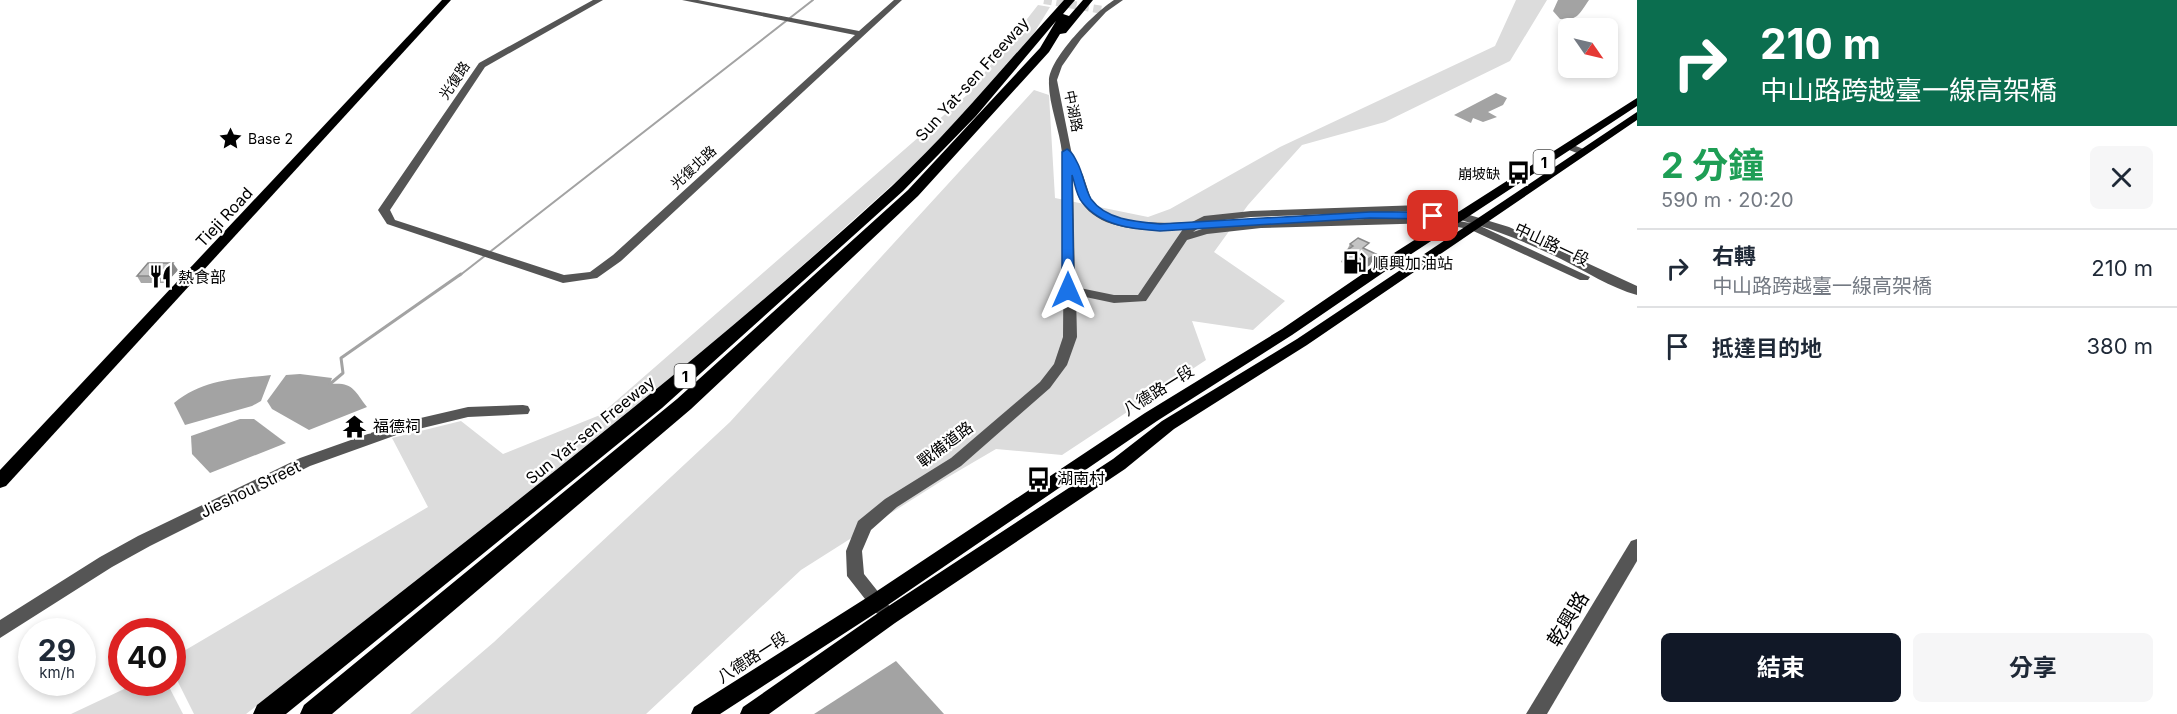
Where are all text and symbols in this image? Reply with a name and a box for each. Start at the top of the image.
street label: Sun Yat-sen Freeway [911,13,1033,145]
north arrow [1558,18,1618,78]
map controls [1558,18,1618,78]
text: 210 m [1760,18,1881,69]
icon: right [1661,24,1739,102]
street label: 光復路 [435,58,473,102]
text: 中山路跨越臺一線高架橋 [1760,74,2057,107]
street label: 中湖路 [1062,89,1086,133]
place icon: Base 2 [217,125,243,151]
place label: Base 2 [248,130,293,147]
street label: 光復北路 [667,142,719,192]
text: 2 分鐘 [1661,143,1764,187]
button: close [2090,146,2153,209]
road number: 1 [1534,150,1554,174]
bus stop icon: 崩坡缺 [1505,160,1531,186]
place label: 崩坡缺 [1458,165,1500,182]
street label: Tieji Road [191,183,257,251]
text: 590 m · 20:20 [1661,188,1794,212]
pin [1407,190,1458,241]
icon: arrive [1416,199,1449,232]
street label: 中山路一段 [1512,218,1592,270]
text: 右轉 [1712,243,1756,269]
fuel station icon: 順興加油站 [1342,250,1368,276]
icon: right [1661,252,1694,285]
place label: 順興加油站 [1373,253,1453,273]
text: 210 m [2091,255,2153,281]
position arrow [1036,258,1100,322]
restaurant icon: 熱食部 [147,264,173,290]
place label: 熱食部 [178,267,226,287]
text: 中山路跨越臺一線高架橋 [1712,274,1932,298]
icon: arrive [1661,330,1694,363]
text: 380 m [2086,333,2153,359]
text: 抵達目的地 [1712,335,1822,361]
street label: 八德路一段 [1119,360,1197,420]
road number: 1 [674,364,696,388]
street label: Sun Yat-sen Freeway [521,372,659,488]
temple icon: 福德祠 [342,413,368,439]
place label: 福德祠 [373,416,421,436]
street label: 戰備道路 [913,417,977,471]
street label: Jieshou Street [197,456,303,522]
bus stop icon: 湖南村 [1026,465,1052,491]
place label: 湖南村 [1057,468,1105,488]
street label: 乾興路 [1542,587,1594,651]
speed limit sign: 40 [108,618,186,696]
street label: 八德路一段 [713,627,791,687]
text: 29 [38,632,76,668]
button: 結束 [1661,633,1901,702]
button: 分享 [1913,633,2153,702]
text: km/h [39,663,75,682]

